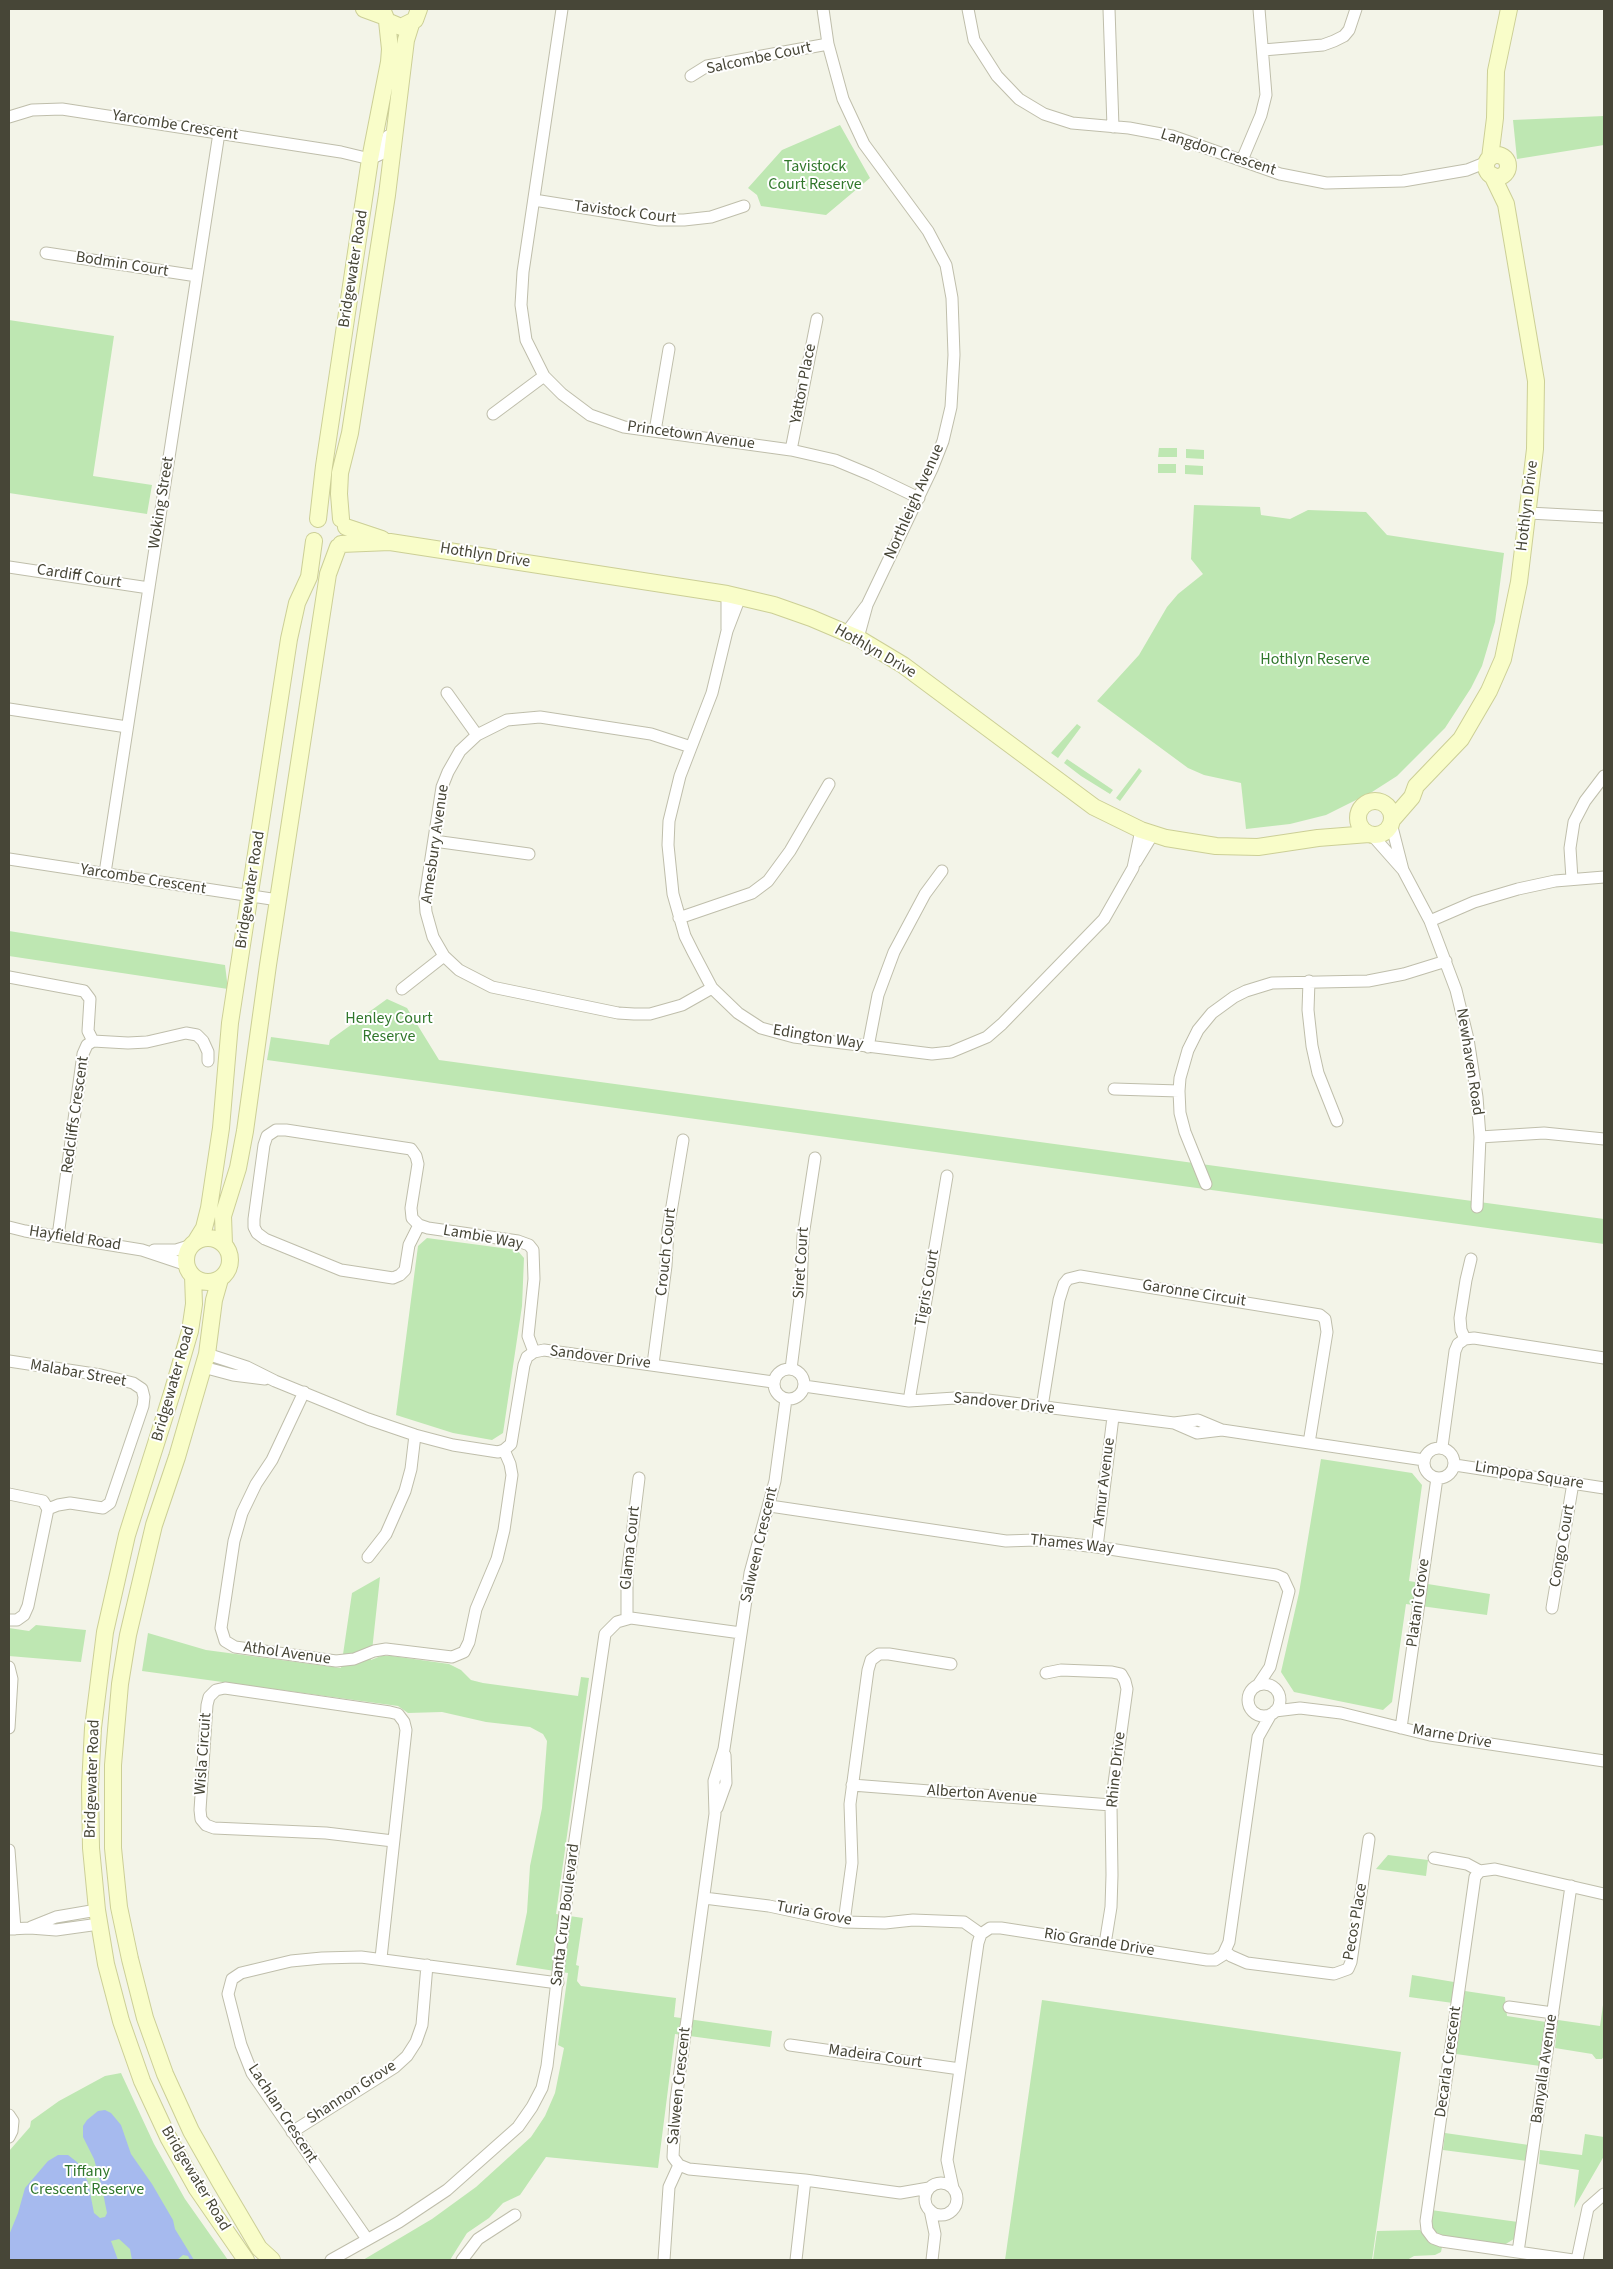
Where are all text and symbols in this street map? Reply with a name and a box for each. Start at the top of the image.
street label: Salcombe Court [705,38,813,80]
street label: Yarcombe Crescent [111,107,239,145]
street label: Langdon Crescent [1158,125,1278,181]
park label: Tavistock Court Reserve [768,157,862,195]
street label: Tavistock Court [573,197,677,229]
street label: Bridgewater Road [335,209,373,329]
street label: Bodmin Court [74,248,170,282]
street label: Yatton Place [787,342,821,426]
street label: Princetown Avenue [626,418,756,454]
street label: Northleigh Avenue [881,441,949,563]
street label: Woking Street [145,455,179,551]
street label: Hothlyn Drive [1513,460,1543,552]
street label: Hothlyn Drive [438,539,532,573]
street label: Cardiff Court [35,561,123,593]
street label: Hothlyn Drive [831,621,919,683]
park label: Hothlyn Reserve [1260,650,1370,670]
street label: Amesbury Avenue [418,783,454,905]
street label: Bridgewater Road [232,830,270,950]
street label: Yarcombe Crescent [79,861,207,899]
street label: Newhaven Road [1451,1007,1487,1117]
park label: Henley Court Reserve [345,1009,433,1047]
street label: Edington Way [771,1021,865,1055]
street label: Redcliffs Crescent [58,1055,94,1175]
street label: Crouch Court [653,1207,681,1297]
street label: Hayfield Road [28,1222,122,1256]
street label: Lambie Way [442,1222,524,1254]
street label: Siret Court [790,1227,814,1299]
street label: Tigris Court [912,1248,944,1328]
street label: Garonne Circuit [1141,1276,1247,1312]
street label: Bridgewater Road [148,1324,200,1444]
street label: Sandover Drive [548,1342,652,1374]
street label: Malabar Street [28,1356,128,1392]
street label: Sandover Drive [952,1389,1056,1419]
street label: Amur Avenue [1090,1437,1120,1527]
street label: Limpopa Square [1473,1458,1585,1494]
street label: Salween Crescent [737,1485,783,1605]
street label: Congo Court [1546,1503,1580,1589]
street label: Glama Court [617,1505,645,1591]
street label: Thames Way [1029,1531,1115,1559]
street label: Platani Grove [1403,1557,1435,1649]
street label: Athol Avenue [242,1638,332,1670]
street label: Wisla Circuit [192,1712,216,1796]
street label: Bridgewater Road [81,1719,105,1839]
street label: Marne Drive [1411,1721,1493,1753]
street label: Rhine Drive [1103,1731,1131,1809]
street label: Alberton Avenue [926,1782,1038,1808]
street label: Santa Cruz Boulevard [548,1843,584,1987]
street label: Pecos Place [1340,1882,1372,1962]
street label: Turia Grove [775,1897,853,1931]
street label: Rio Grande Drive [1042,1925,1156,1961]
street label: Decarla Crescent [1432,2005,1466,2119]
street label: Banyalla Avenue [1528,2013,1562,2125]
street label: Salween Crescent [664,2026,696,2146]
street label: Madeira Court [827,2041,923,2073]
street label: Shannon Grove [304,2057,400,2129]
street label: Lachlan Crescent [243,2061,321,2167]
street label: Bridgewater Road [156,2123,234,2235]
park label: Tiffany Crescent Reserve [30,2162,144,2200]

